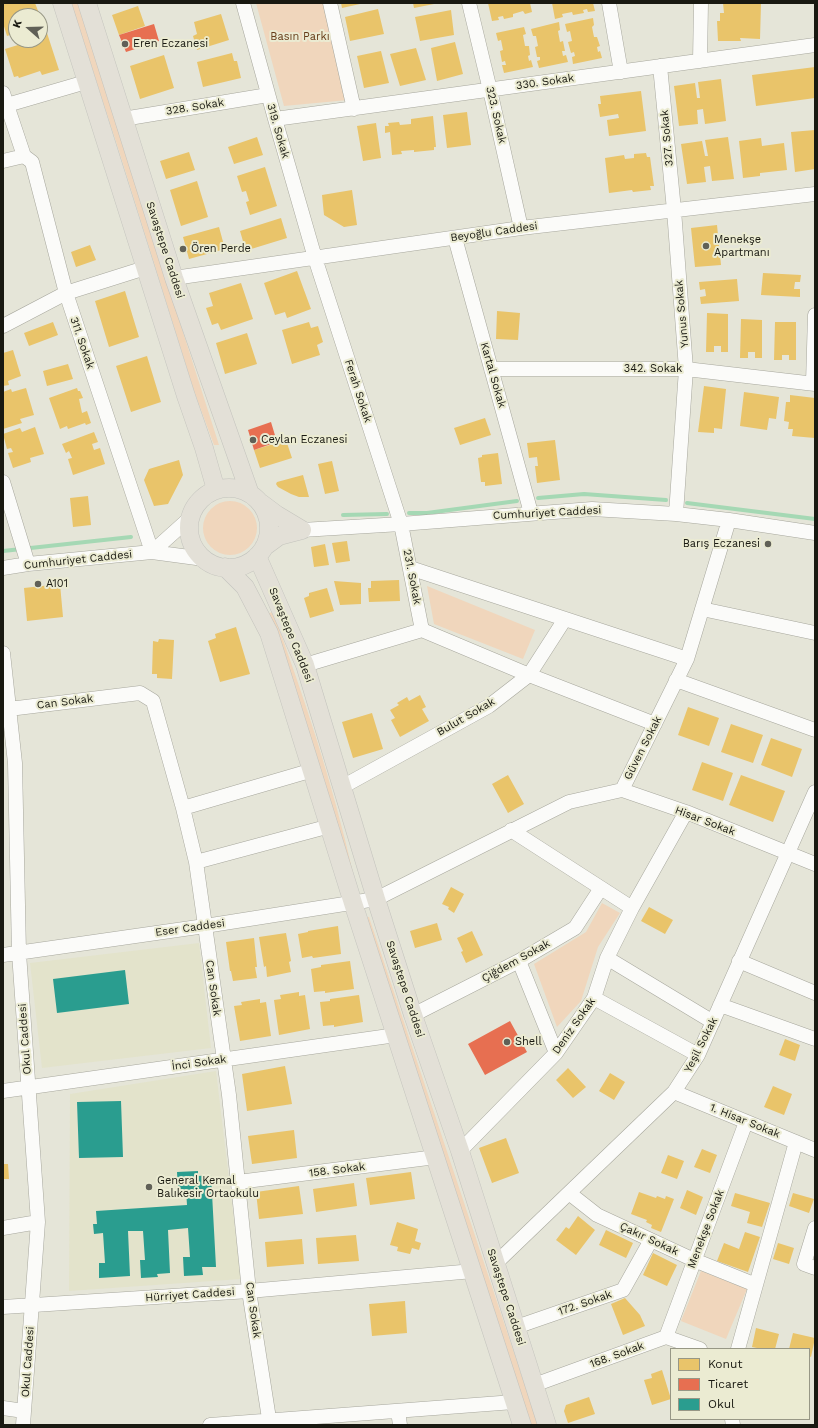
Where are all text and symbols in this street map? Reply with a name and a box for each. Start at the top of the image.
north arrow [8,8,48,48]
text: K [10,18,25,30]
park label: Basın Parkı [270,30,330,44]
place label: Eren Eczanesi [133,37,208,51]
marker: Eren Eczanesi [120,39,130,49]
street label: 330. Sokak [515,71,575,93]
street label: 323. Sokak [483,85,509,145]
street label: 328. Sokak [165,96,225,118]
street label: 319. Sokak [264,102,292,160]
street label: 327. Sokak [658,109,676,167]
street label: Savaştepe Caddesi [143,200,187,300]
street label: Beyoğlu Caddesi [450,219,538,245]
place label: Menekşe Apartmanı [714,233,770,259]
marker: Menekşe Apartmanı [701,241,711,251]
place label: Ören Perde [191,242,251,256]
marker: Ören Perde [178,244,188,254]
street label: Yunus Sokak [672,280,692,348]
street label: 311. Sokak [67,315,97,371]
street label: Kartal Sokak [477,341,509,409]
street label: Ferah Sokak [342,358,374,424]
street label: 342. Sokak [624,362,682,376]
place label: Ceylan Eczanesi [261,433,347,447]
marker: Ceylan Eczanesi [248,435,258,445]
street label: Cumhuriyet Caddesi [492,504,602,522]
place label: Barış Eczanesi [683,537,760,551]
marker: Barış Eczanesi [763,539,773,549]
street label: Cumhuriyet Caddesi [23,548,133,572]
street label: 231. Sokak [400,548,424,606]
place label: A101 [46,577,68,591]
marker: A101 [33,579,43,589]
street label: Savaştepe Caddesi [266,586,316,684]
street label: Can Sokak [36,692,94,712]
street label: Bulut Sokak [435,695,497,739]
street label: Güven Sokak [621,714,665,782]
street label: Hisar Sokak [673,803,737,839]
street label: Eser Caddesi [154,917,226,939]
street label: Çiğdem Sokak [480,937,552,985]
street label: Savaştepe Caddesi [383,939,427,1039]
street label: Can Sokak [203,959,223,1017]
street label: Deniz Sokak [550,995,598,1057]
street label: Okul Caddesi [16,1003,34,1075]
street label: Yeşil Sokak [682,1015,720,1075]
place label: Shell [515,1035,542,1049]
marker: Shell [502,1037,512,1047]
street label: İnci Sokak [171,1053,227,1073]
street label: 1. Hisar Sokak [708,1101,782,1141]
street label: 158. Sokak [308,1160,366,1180]
place label: General Kemal Balıkesir Ortaokulu [157,1174,259,1200]
marker: General Kemal Balıkesir Ortaokulu [144,1182,154,1192]
street label: Menekşe Sokak [685,1188,727,1270]
street label: Çakır Sokak [617,1220,681,1258]
street label: Savaştepe Caddesi [484,1247,528,1347]
street label: Can Sokak [243,1281,263,1339]
street label: Hürriyet Caddesi [145,1285,235,1305]
street label: 172. Sokak [556,1288,614,1318]
street label: Okul Caddesi [19,1326,37,1398]
street label: 168. Sokak [588,1339,646,1371]
legend [670,1348,810,1420]
text: Konut [708,1357,742,1371]
text: Ticaret [708,1377,748,1391]
text: Okul [708,1397,735,1411]

